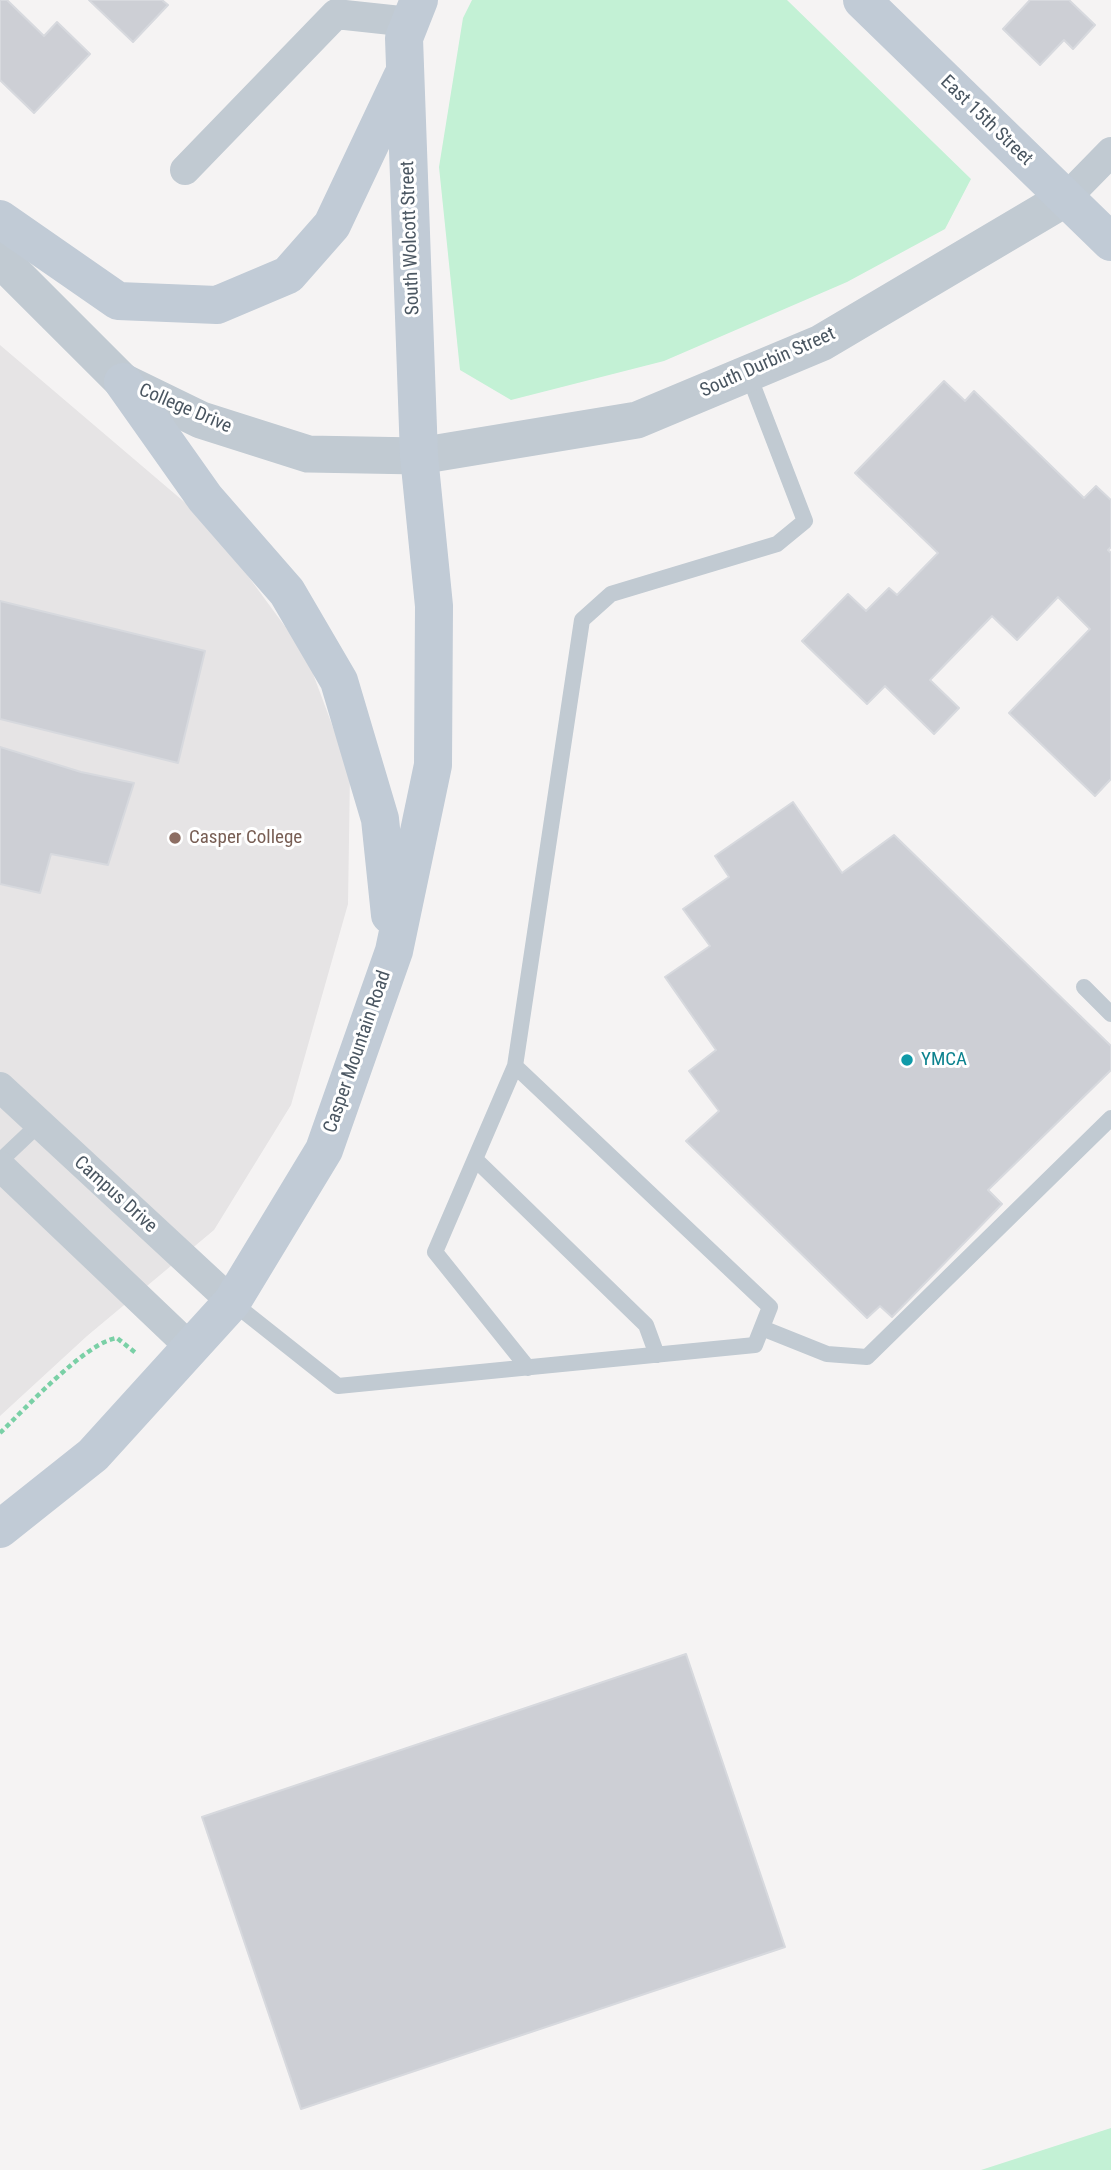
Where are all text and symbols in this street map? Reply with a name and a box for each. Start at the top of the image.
street label: East 15th Street [935,71,1037,171]
street label: South Wolcott Street [397,161,425,315]
street label: South Durbin Street [697,323,839,403]
street label: College Drive [135,379,235,439]
place label: Casper College [189,827,302,849]
marker: Casper College [167,830,183,846]
street label: Casper Mountain Road [320,968,396,1136]
place label: YMCA [921,1049,967,1071]
marker: YMCA [899,1052,915,1068]
street label: Campus Drive [69,1152,161,1238]

